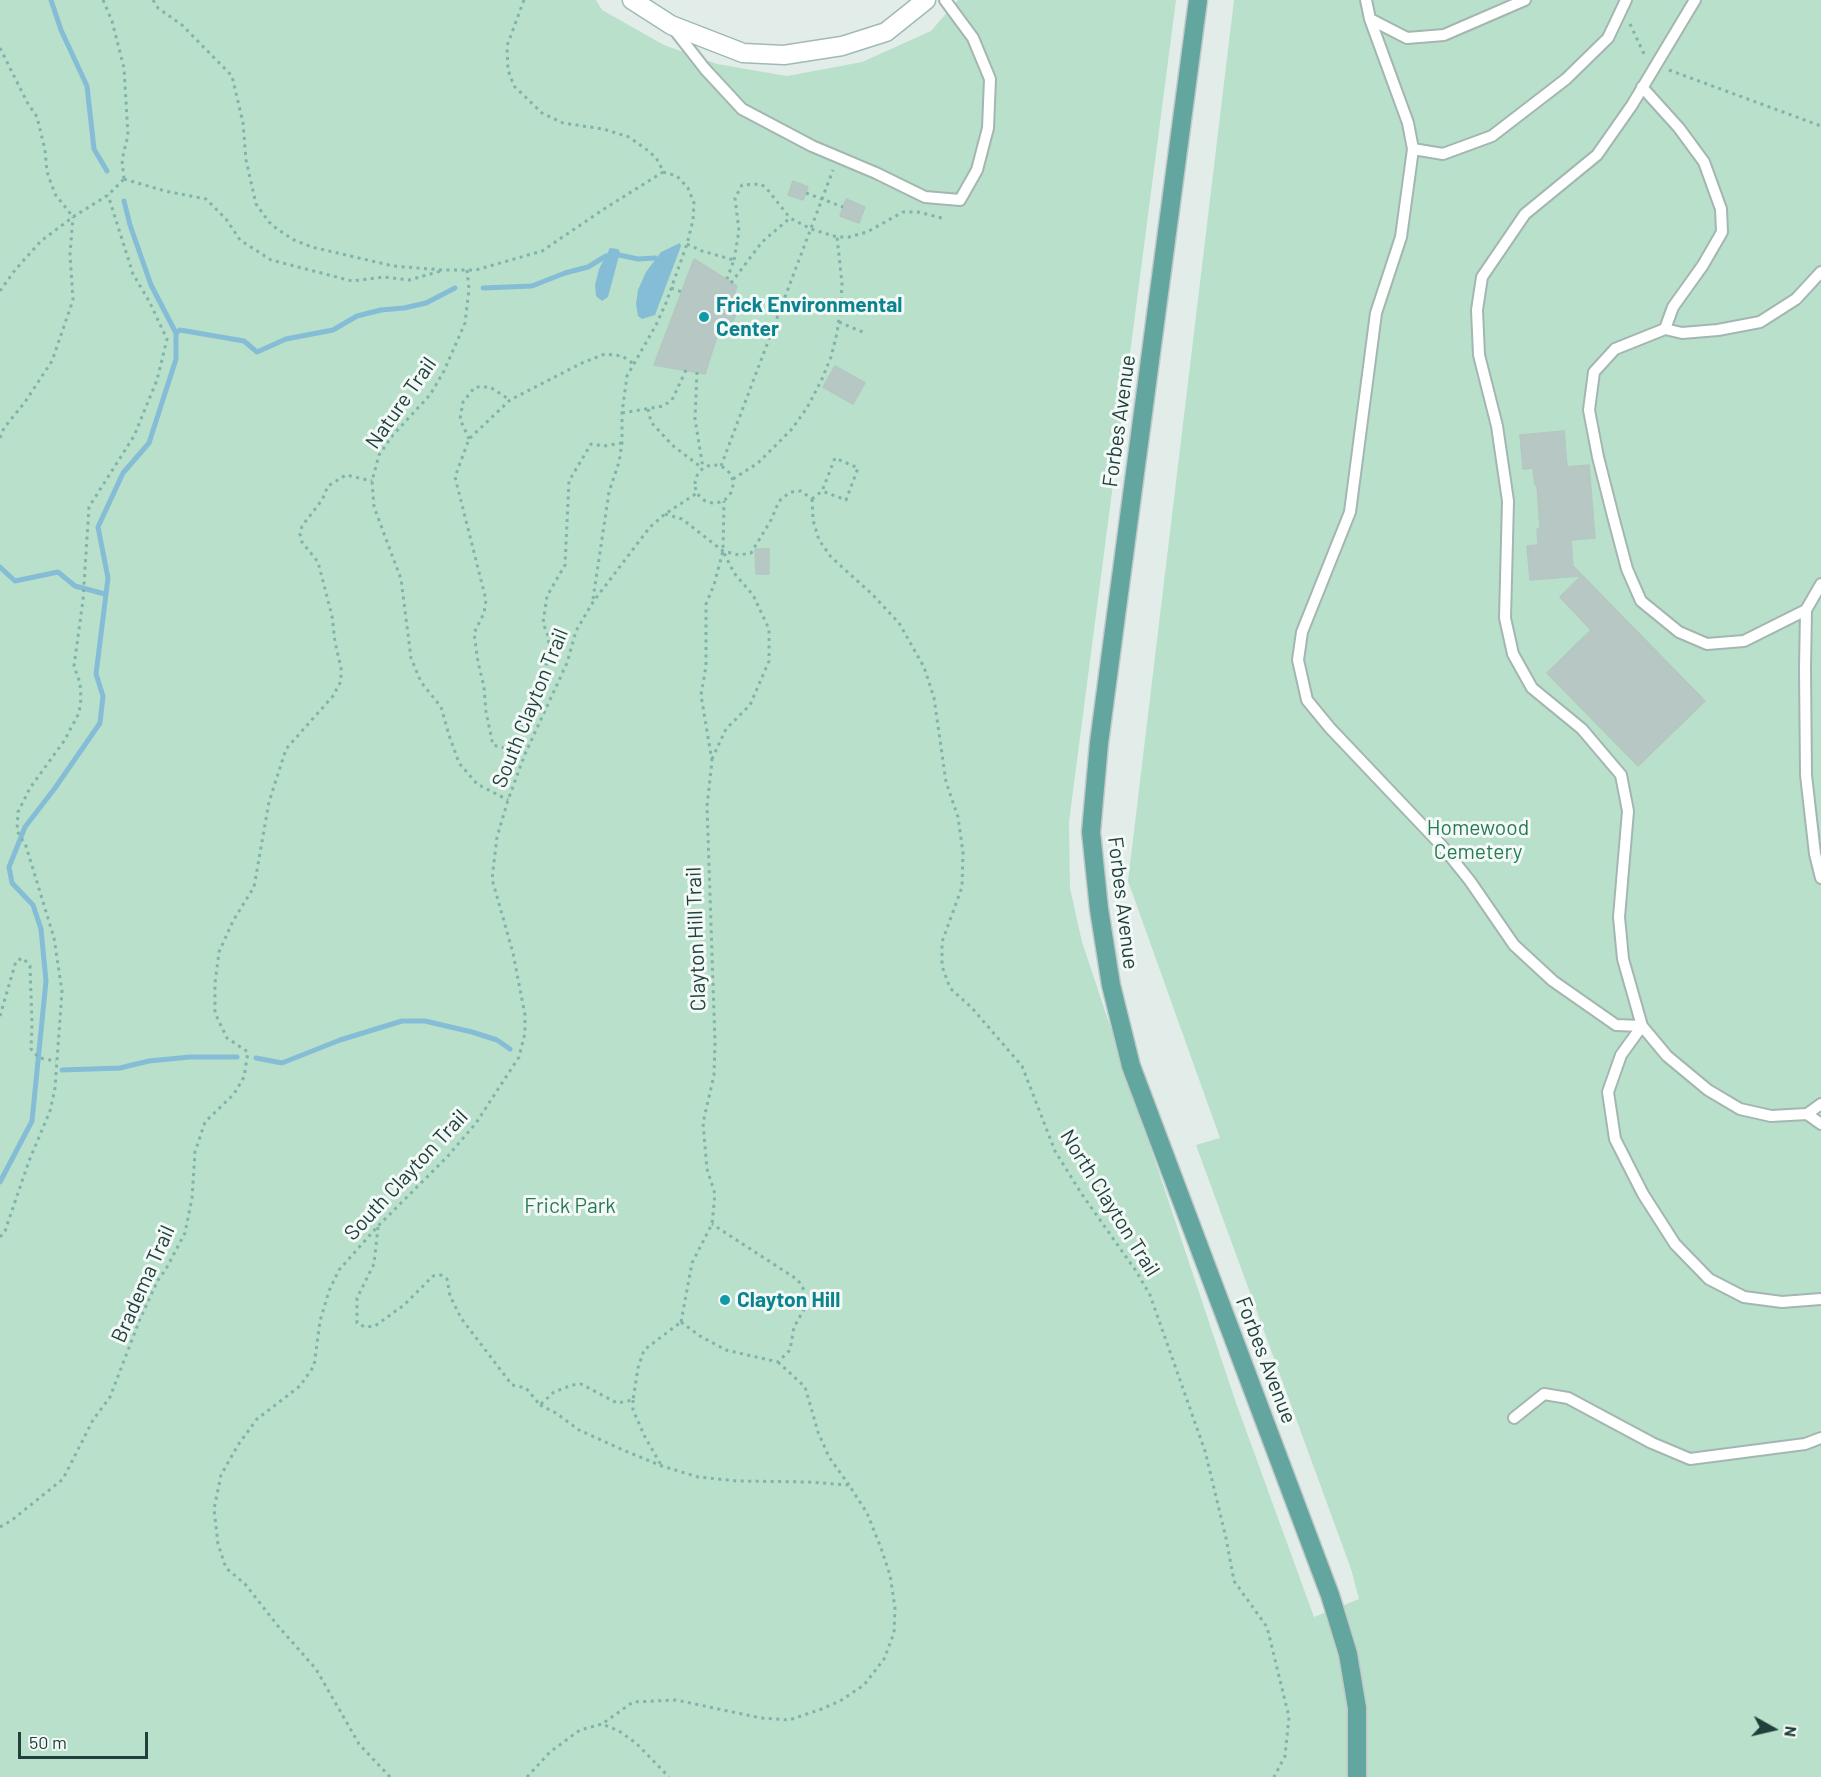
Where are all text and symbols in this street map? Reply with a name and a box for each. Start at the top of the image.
place label: Frick Environmental Center [716,292,902,342]
marker: Frick Environmental Center [697,310,711,324]
street label: Nature Trail [360,352,442,454]
street label: Forbes Avenue [1097,353,1141,489]
street label: South Clayton Trail [487,625,573,791]
park label: Homewood Cemetery [1427,815,1529,865]
street label: Forbes Avenue [1102,835,1144,971]
street label: Clayton Hill Trail [681,866,711,1012]
street label: South Clayton Trail [339,1104,473,1246]
street label: North Clayton Trail [1055,1125,1165,1281]
park label: Frick Park [524,1193,616,1219]
street label: Bradema Trail [106,1221,180,1347]
place label: Clayton Hill [737,1287,840,1313]
marker: Clayton Hill [718,1293,732,1307]
street label: Forbes Avenue [1230,1293,1302,1427]
north arrow [1743,1699,1803,1759]
scale bar [21,1720,152,1758]
text: N [1781,1725,1801,1738]
text: 50 m [29,1731,67,1753]

